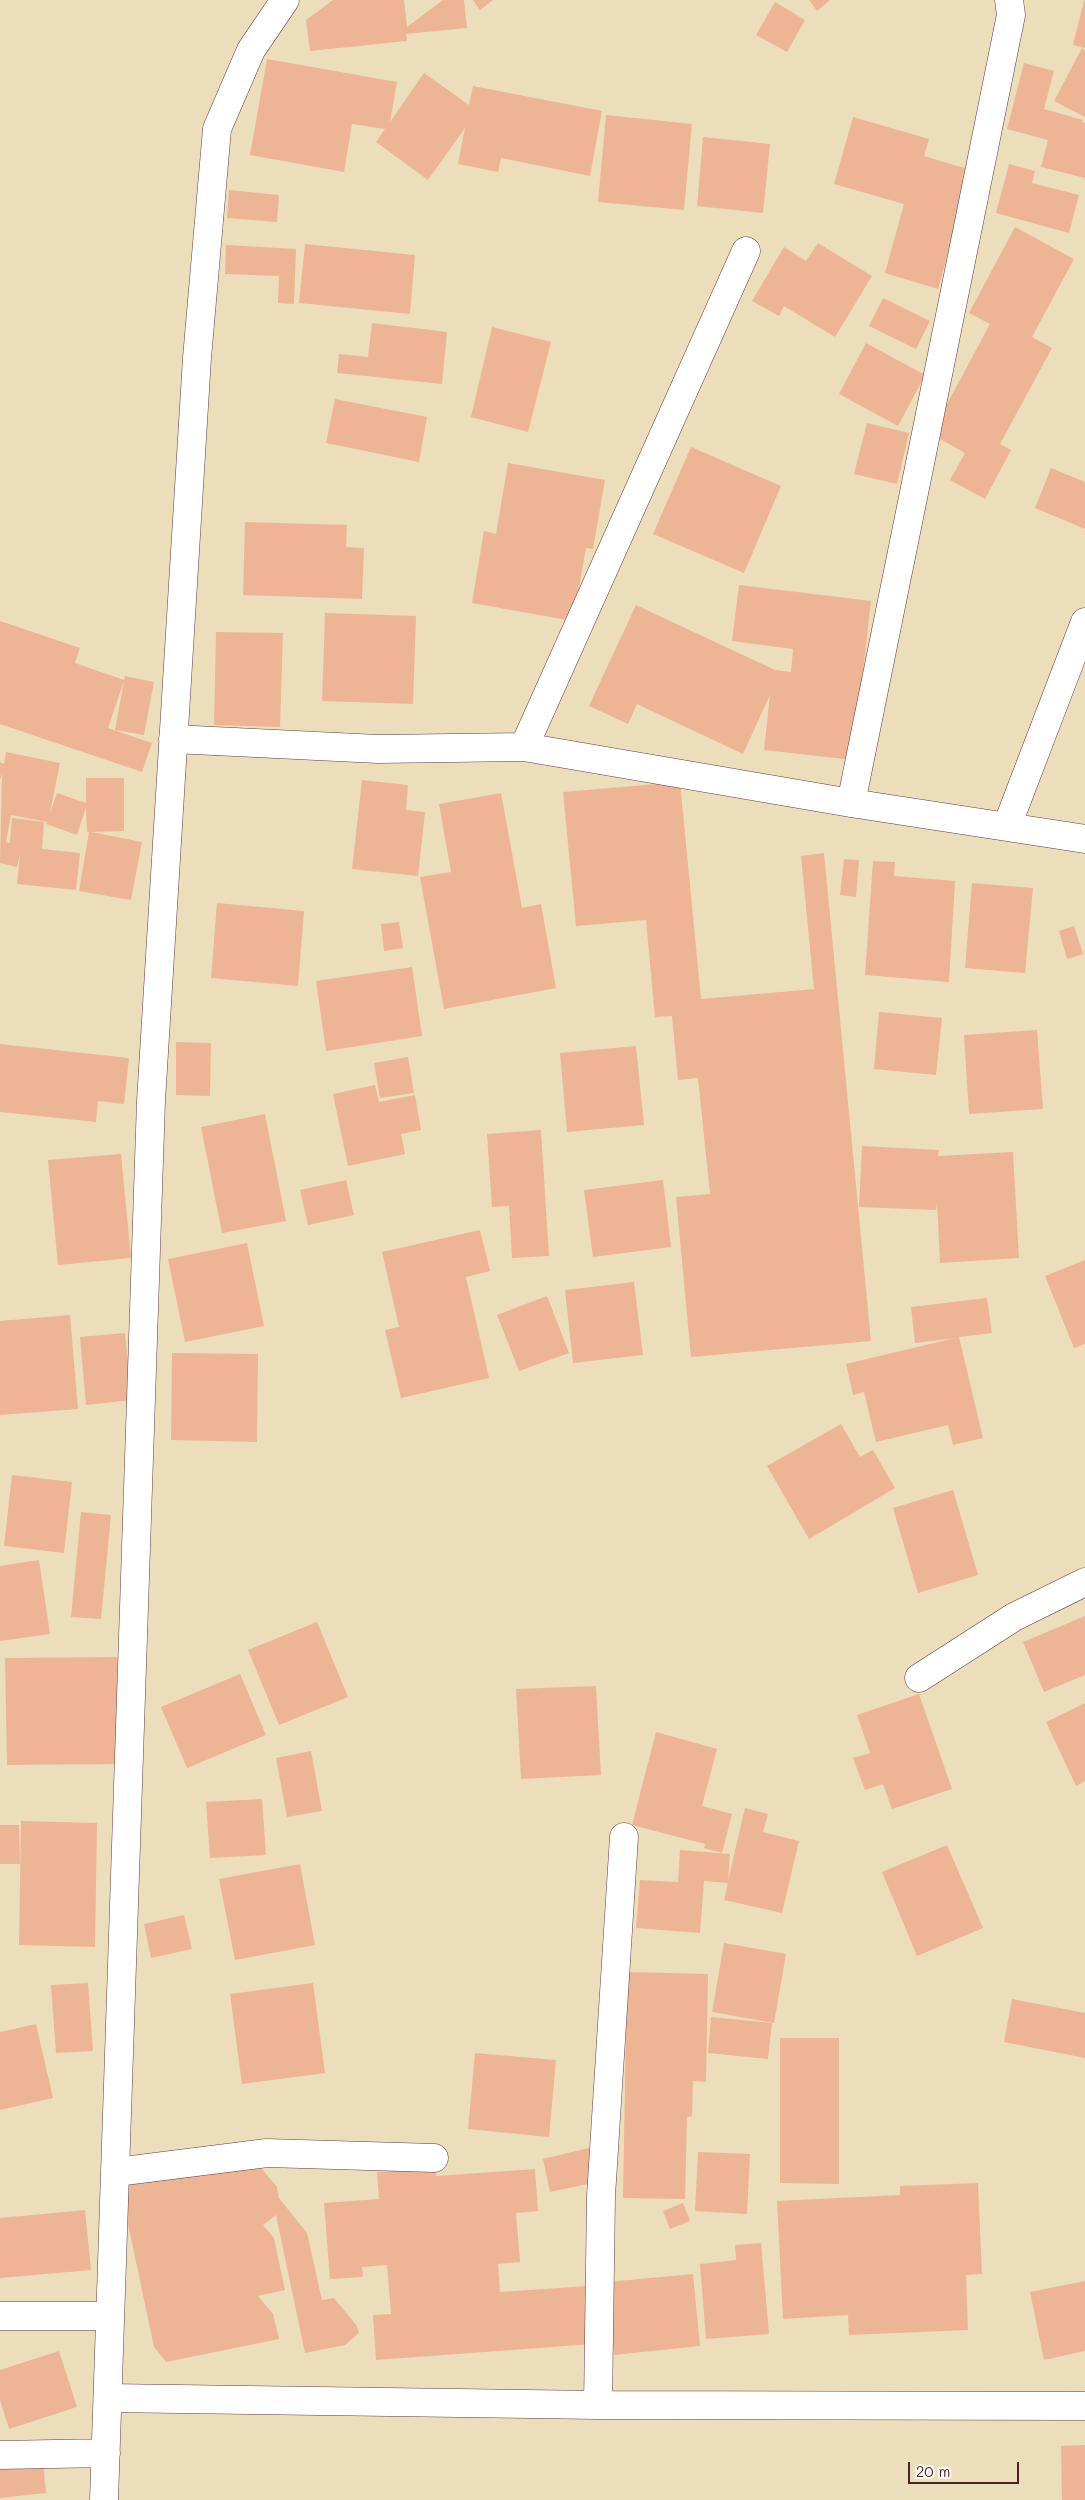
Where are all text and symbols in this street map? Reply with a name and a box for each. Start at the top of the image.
scale bar [910,2452,1021,2484]
text: 20 m [916,2461,950,2481]

